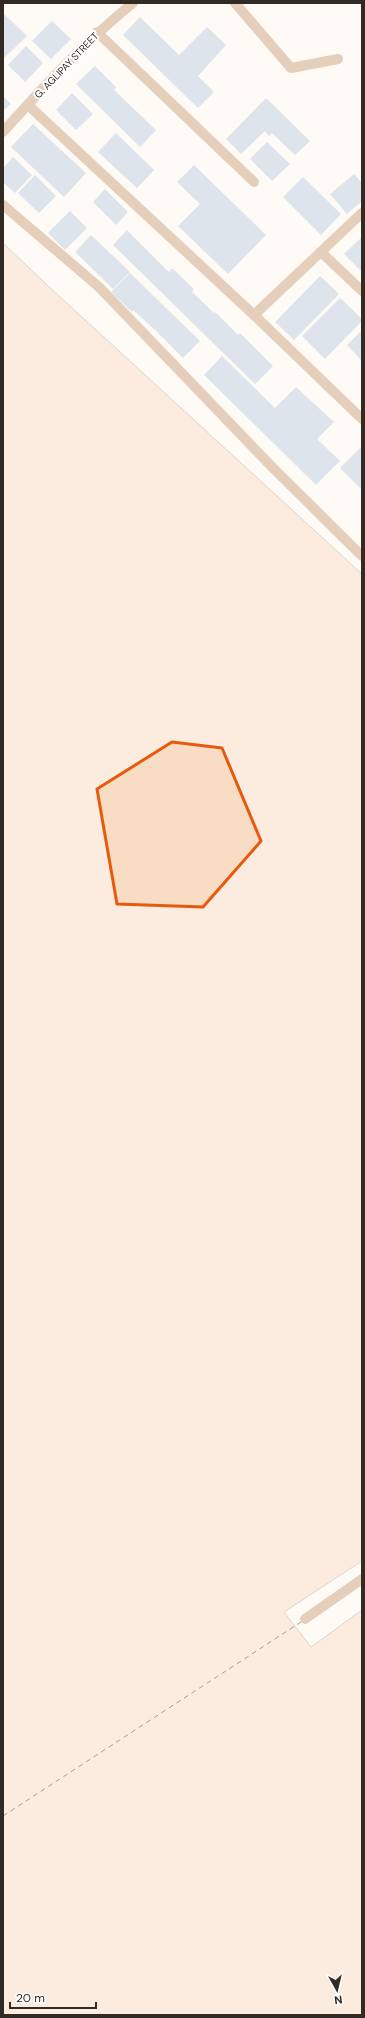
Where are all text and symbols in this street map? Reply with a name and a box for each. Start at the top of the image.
street label: G. AGLIPAY STREET [31,29,102,101]
north arrow [317,1970,357,2010]
scale bar [10,1984,96,2010]
text: 20 m [16,1990,45,2006]
text: N [333,1992,343,2007]

